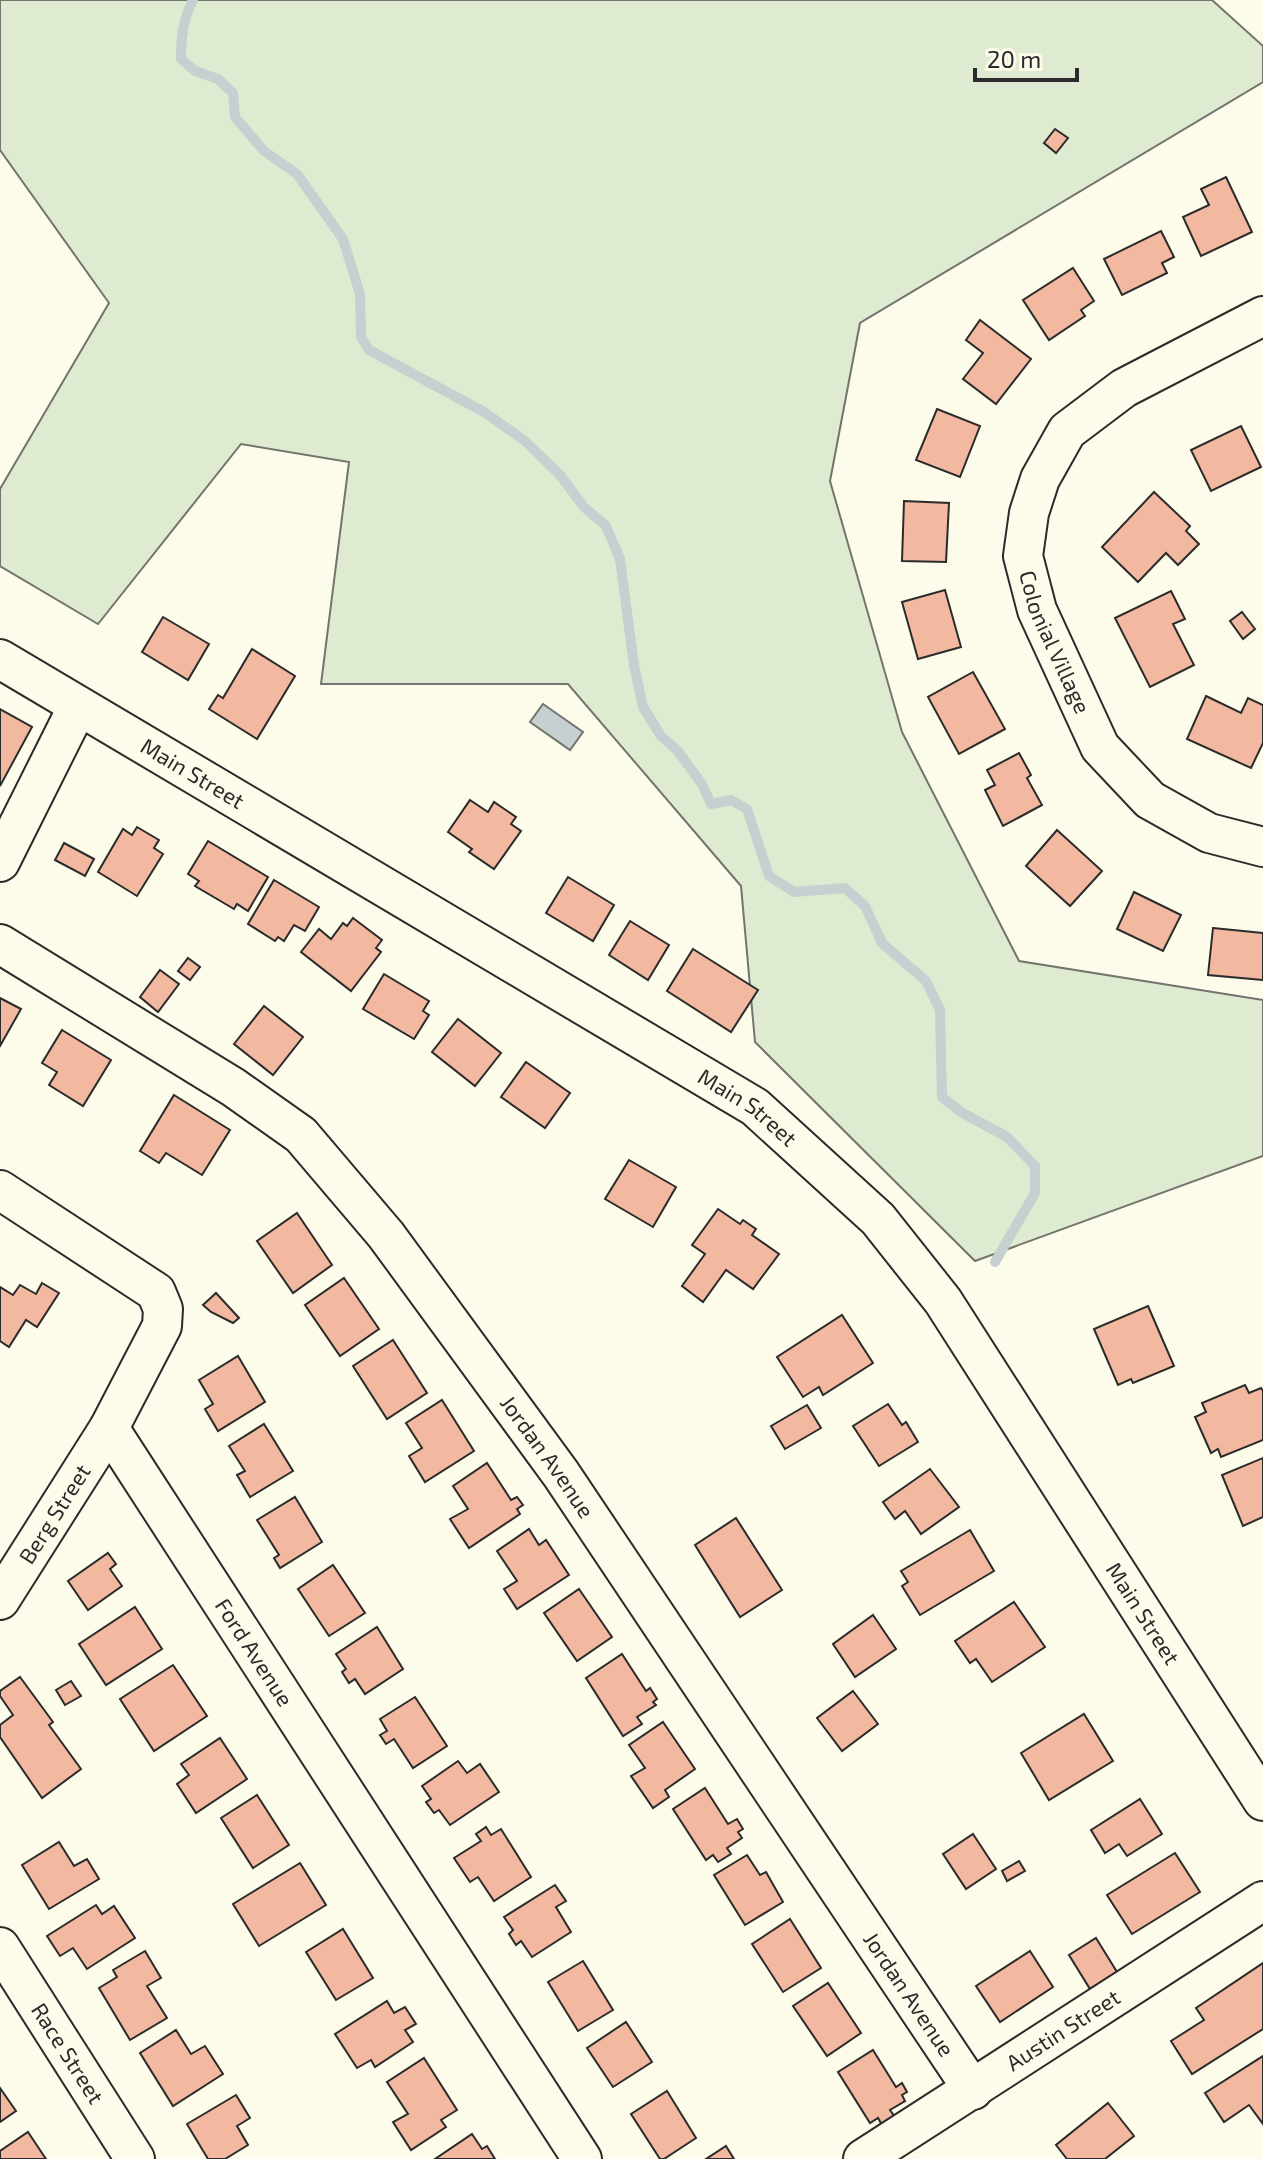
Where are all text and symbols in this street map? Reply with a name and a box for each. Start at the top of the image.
scale bar [975,32,1077,82]
text: 20 m [987,44,1041,73]
street label: Colonial Village [1015,567,1097,717]
street label: Main Street [137,732,250,813]
street label: Main Street [694,1062,803,1151]
street label: Jordan Avenue [496,1390,600,1522]
street label: Berg Street [13,1459,95,1568]
street label: Main Street [1102,1557,1186,1669]
street label: Ford Avenue [211,1593,299,1711]
street label: Jordan Avenue [859,1927,961,2061]
street label: Austin Street [1001,1983,1124,2075]
street label: Race Street [27,1998,110,2108]

